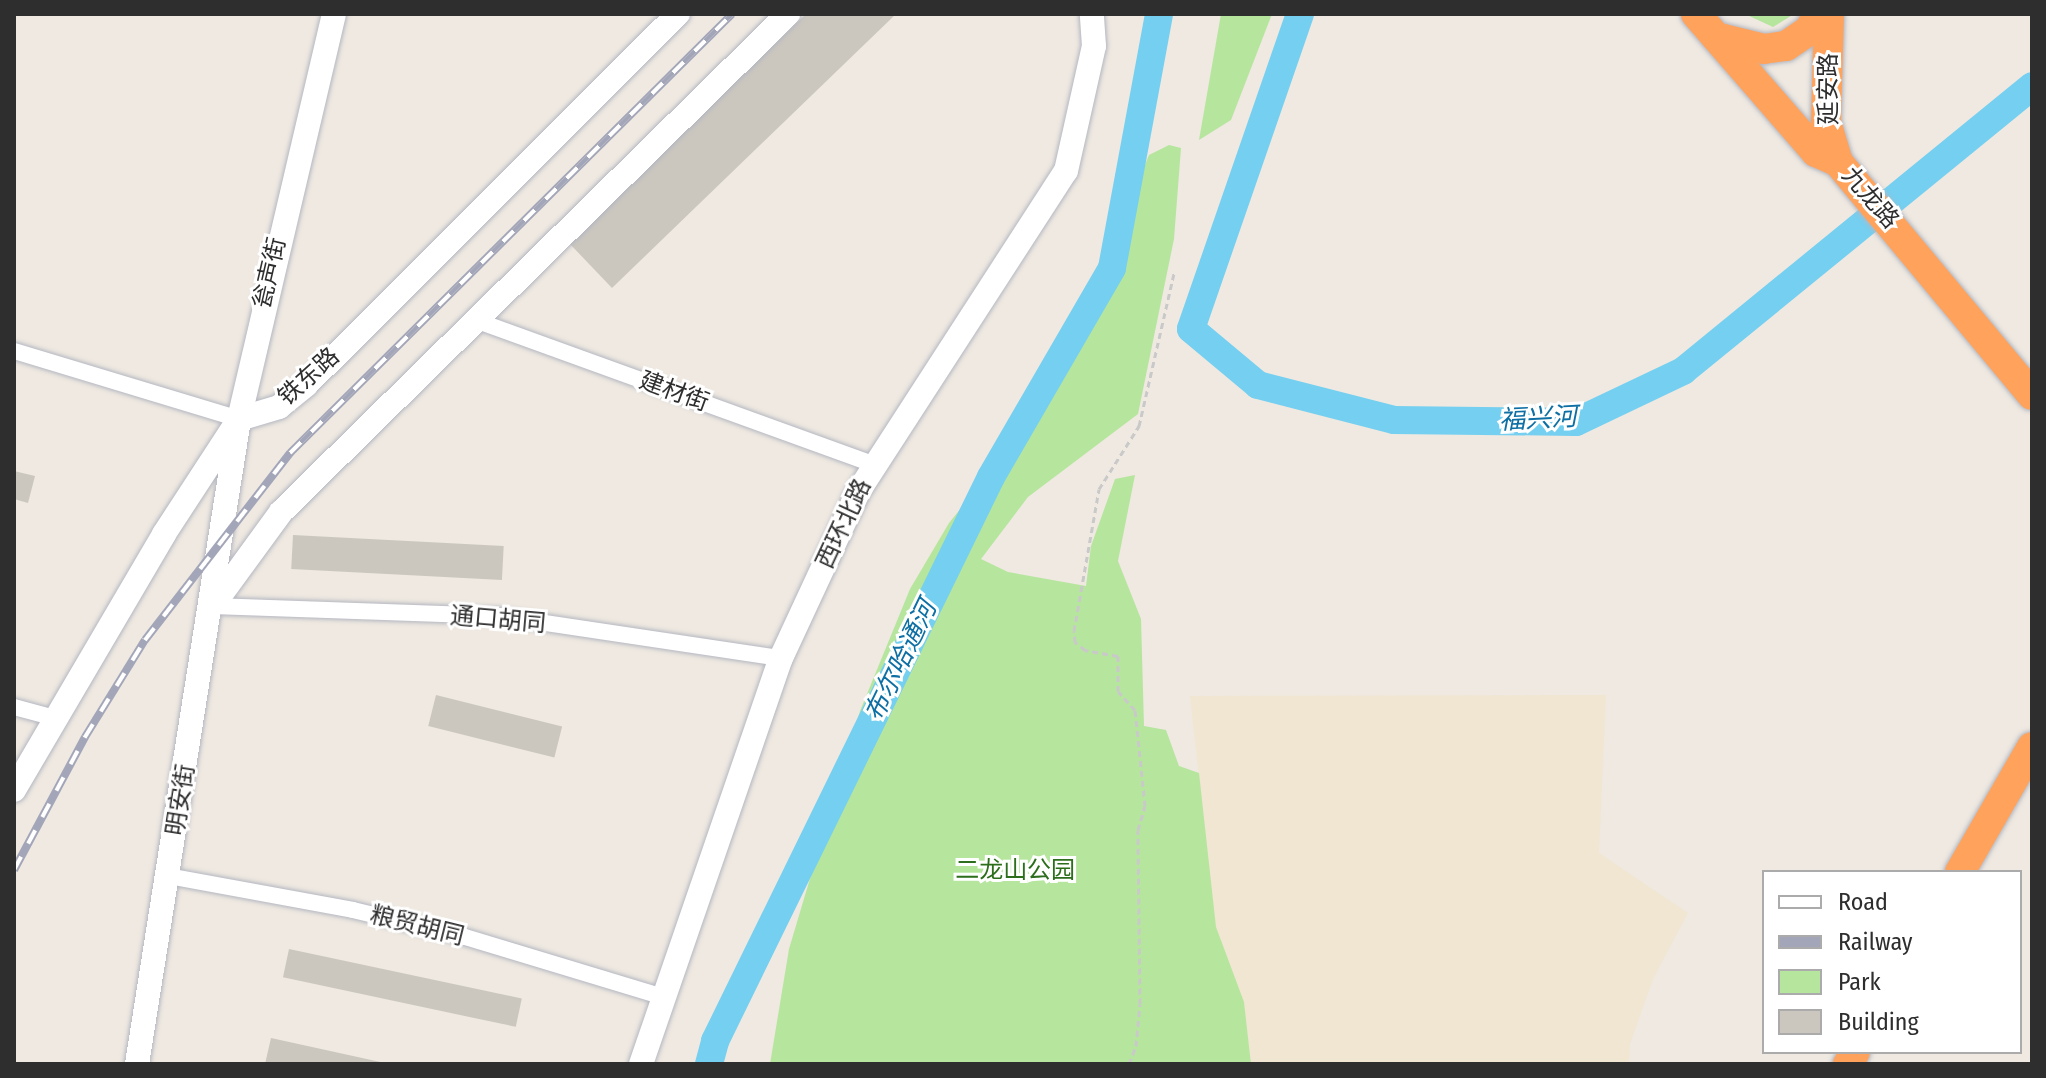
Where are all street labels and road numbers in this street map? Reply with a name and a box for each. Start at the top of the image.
street label: 延安路 [1815,53,1843,125]
street label: 九龙路 [1836,161,1904,235]
street label: 瓮声街 [248,235,292,311]
street label: 铁东路 [273,342,345,412]
street label: 建材街 [635,366,713,418]
street label: 西环北路 [811,474,877,574]
street label: 通口胡同 [449,601,547,639]
street label: 明安街 [161,762,201,838]
street label: 粮贸胡同 [367,900,467,952]

